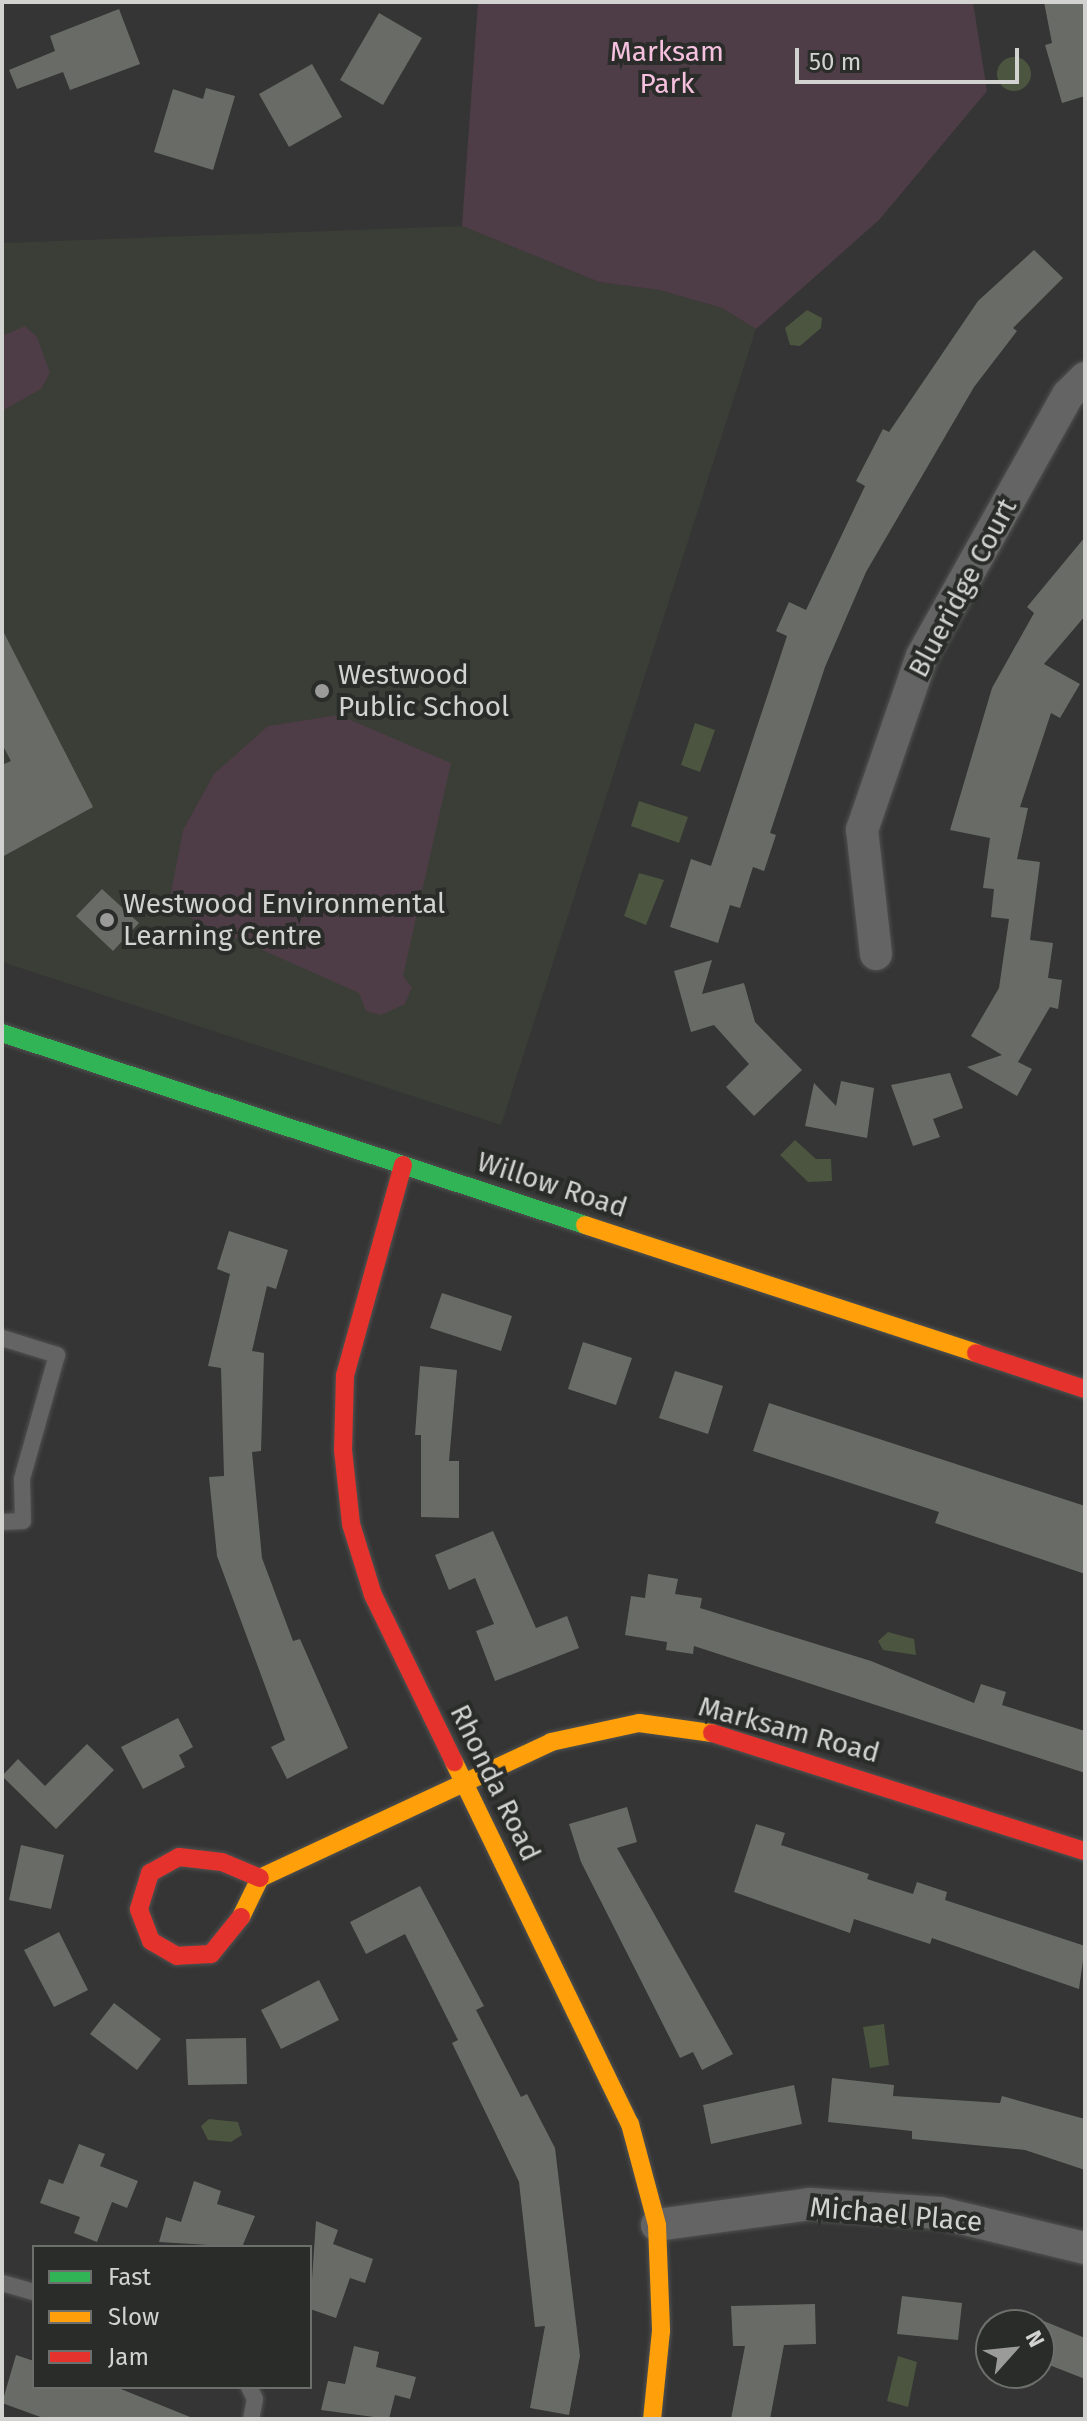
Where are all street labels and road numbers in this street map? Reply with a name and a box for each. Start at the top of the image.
street label: Blueridge Court [902,493,1024,683]
street label: Willow Road [473,1145,631,1225]
street label: Marksam Road [695,1690,883,1770]
street label: Rhonda Road [443,1699,547,1867]
street label: Michael Place [808,2191,984,2239]

